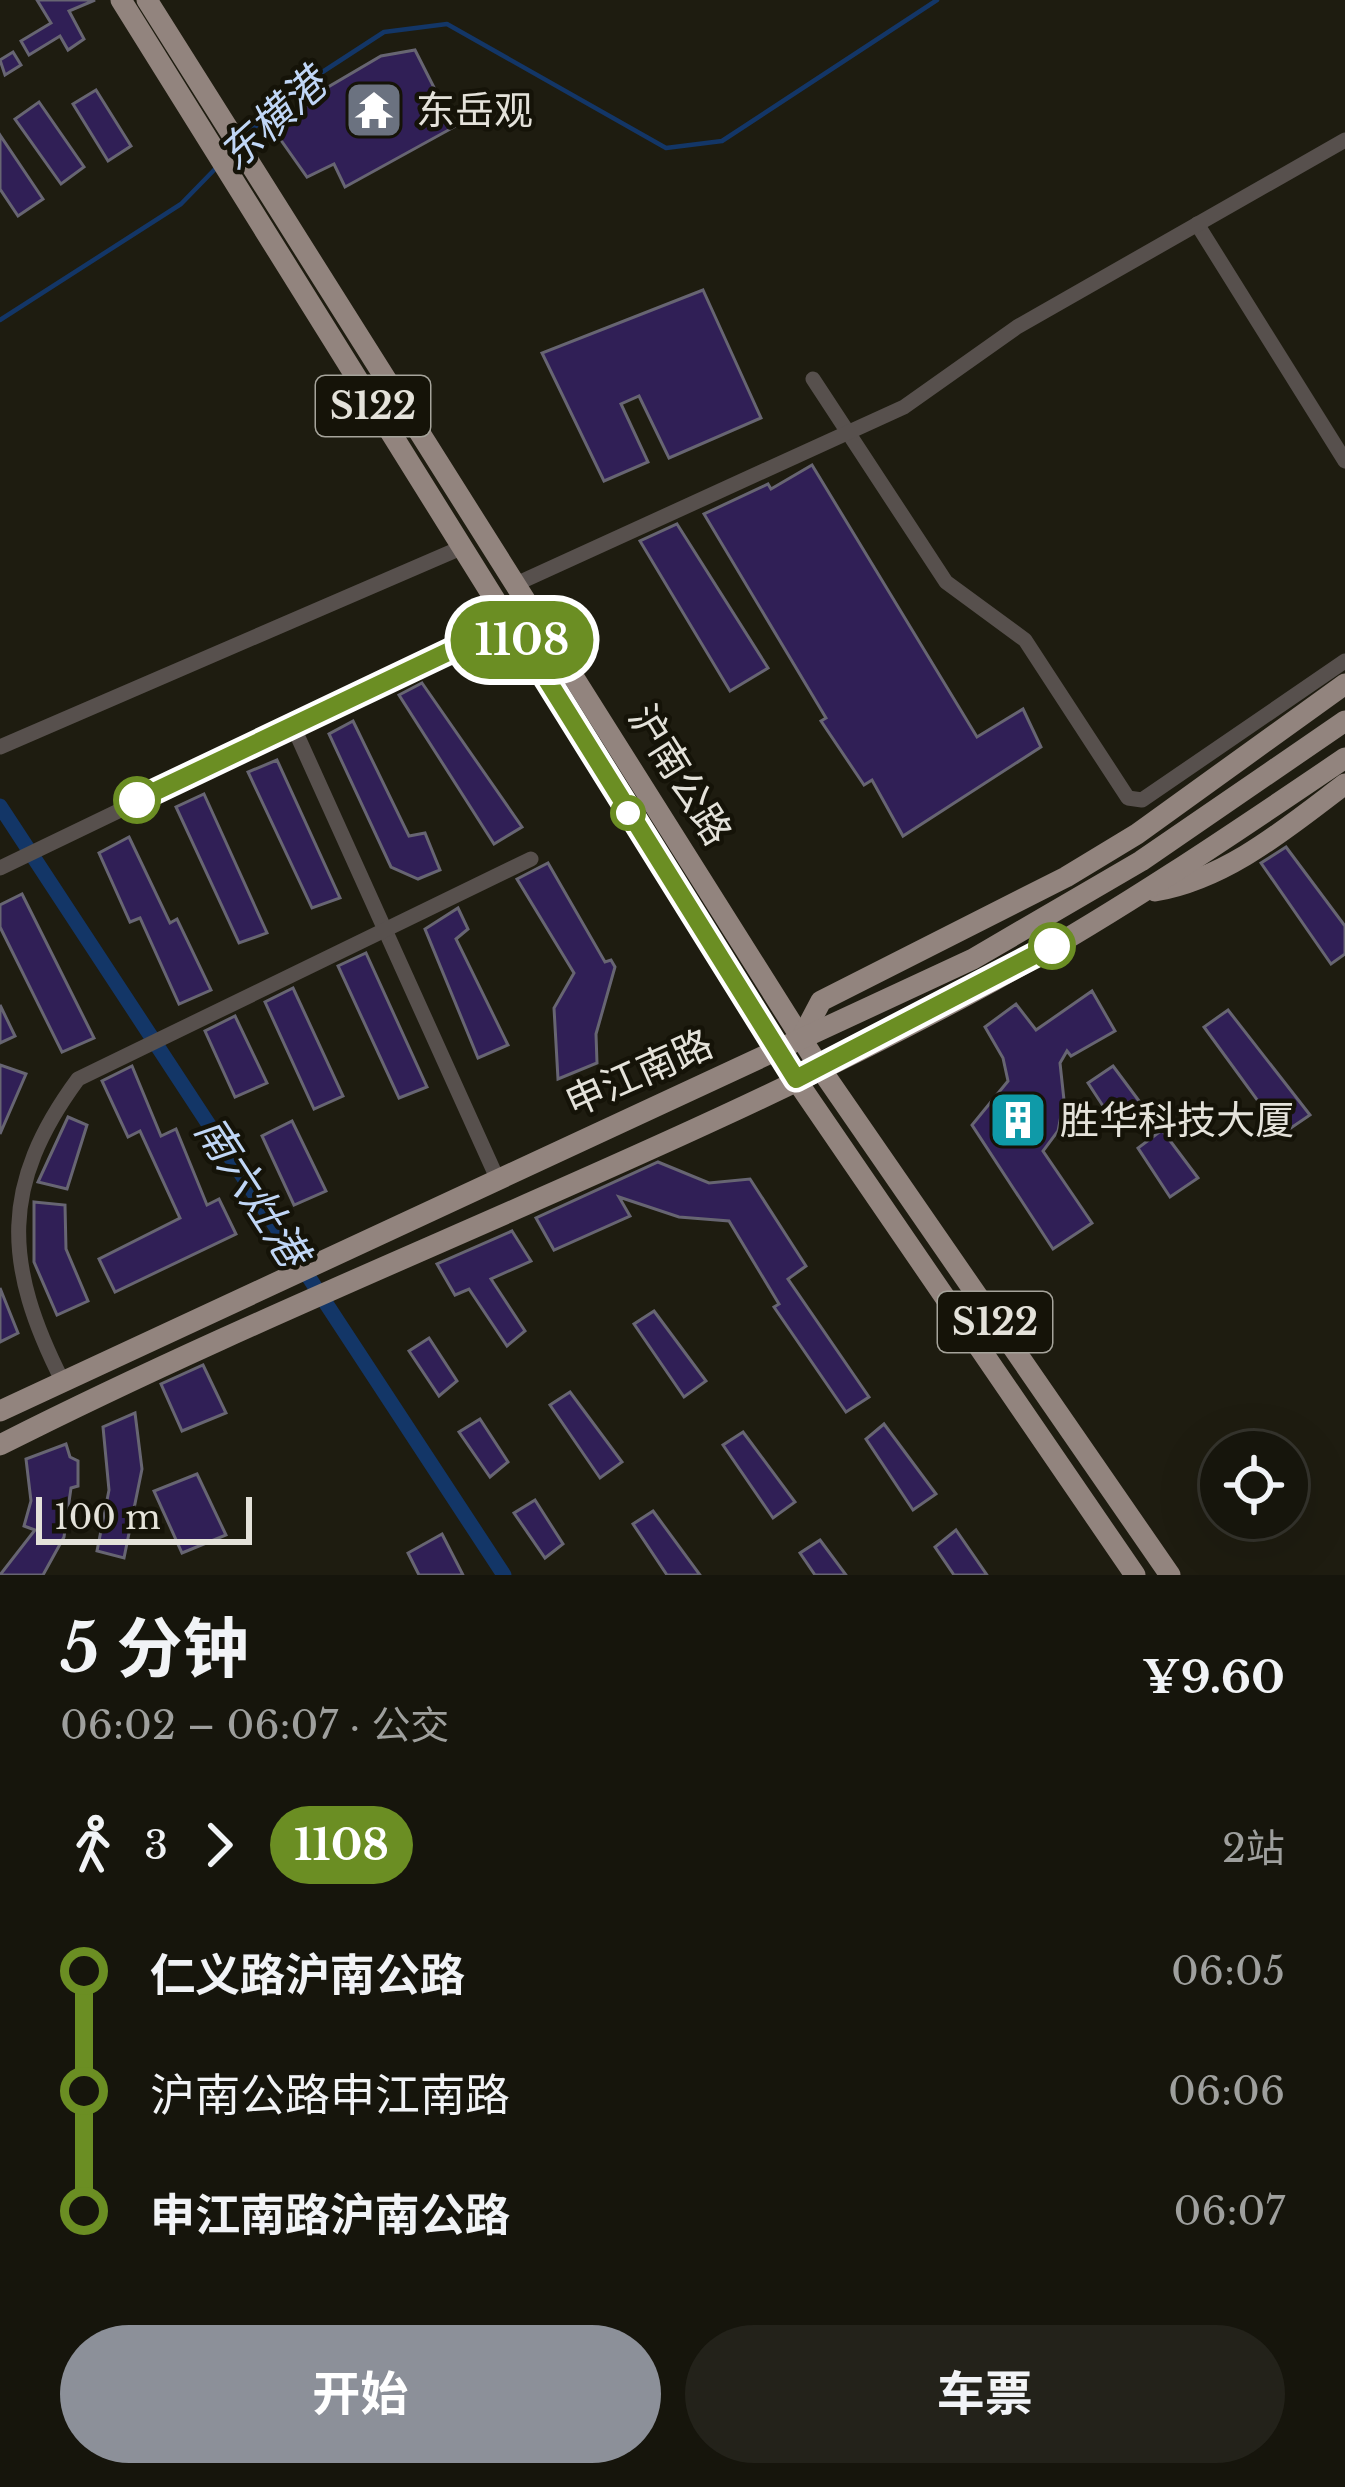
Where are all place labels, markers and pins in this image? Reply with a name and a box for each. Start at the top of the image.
temple icon: 东岳观 [343,79,405,141]
place label: 东岳观 [416,86,533,135]
unlabelled marker [115,778,159,822]
unlabelled marker [612,797,644,829]
unlabelled marker [1030,924,1074,968]
building icon: 胜华科技大厦 [987,1089,1049,1151]
place label: 胜华科技大厦 [1060,1096,1294,1145]

